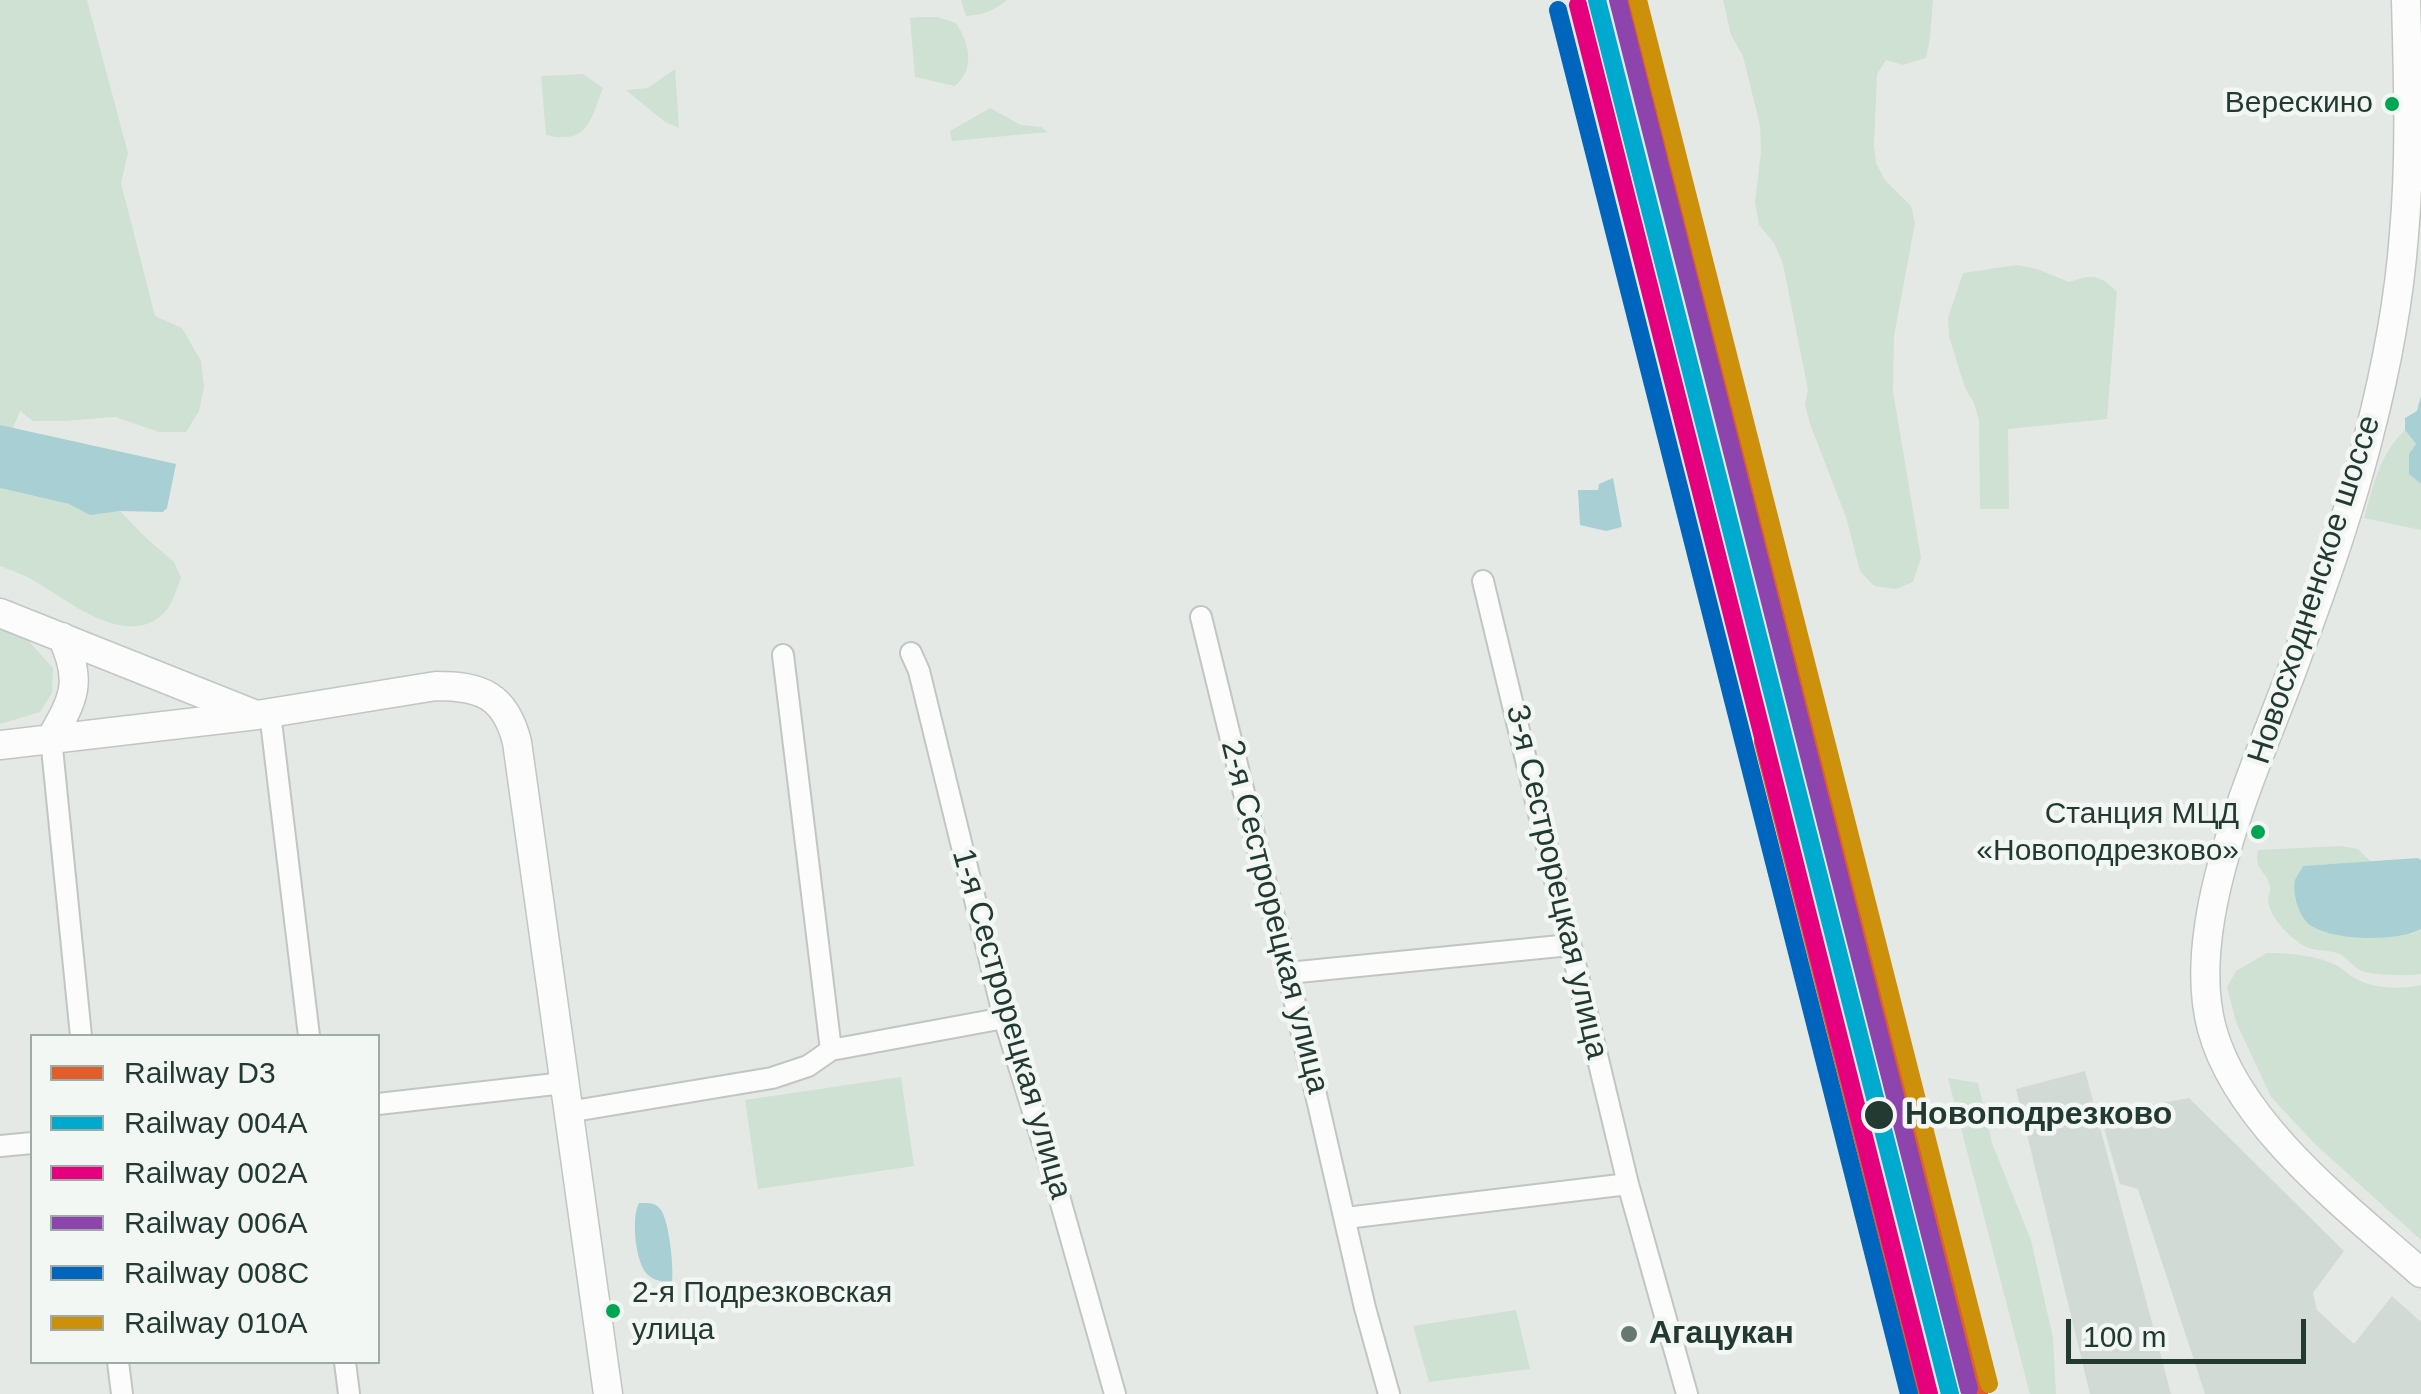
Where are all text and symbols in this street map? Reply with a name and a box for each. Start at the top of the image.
place label: Верескино [2225,86,2373,122]
marker: Верескино [2382,94,2402,114]
street label: Новосходненское шоссе [2240,411,2390,769]
street label: 3-я Сестрорецкая улица [1497,701,1615,1063]
street label: 2-я Сестрорецкая улица [1212,737,1336,1097]
place label: Станция МЦД «Новоподрезково» [1976,797,2239,868]
marker: Станция МЦД «Новоподрезково» [2248,822,2268,842]
street label: 1-я Сестрорецкая улица [943,845,1079,1203]
legend [30,1034,380,1364]
text: Railway D3 [124,1056,276,1089]
place label: Новоподрезково [1905,1096,2172,1134]
marker: Новоподрезково [1862,1098,1896,1132]
text: Railway 004А [124,1106,307,1139]
text: Railway 002А [124,1156,307,1189]
text: Railway 006А [124,1206,307,1239]
text: Railway 008С [124,1256,309,1289]
place label: 2-я Подрезковская улица [632,1276,892,1346]
scale bar [2071,1299,2311,1361]
marker: 2-я Подрезковская улица [603,1301,623,1321]
text: Railway 010А [124,1306,307,1339]
place label: Агацукан [1649,1315,1794,1353]
text: 100 m [2083,1320,2166,1353]
marker: Агацукан [1618,1323,1640,1345]

